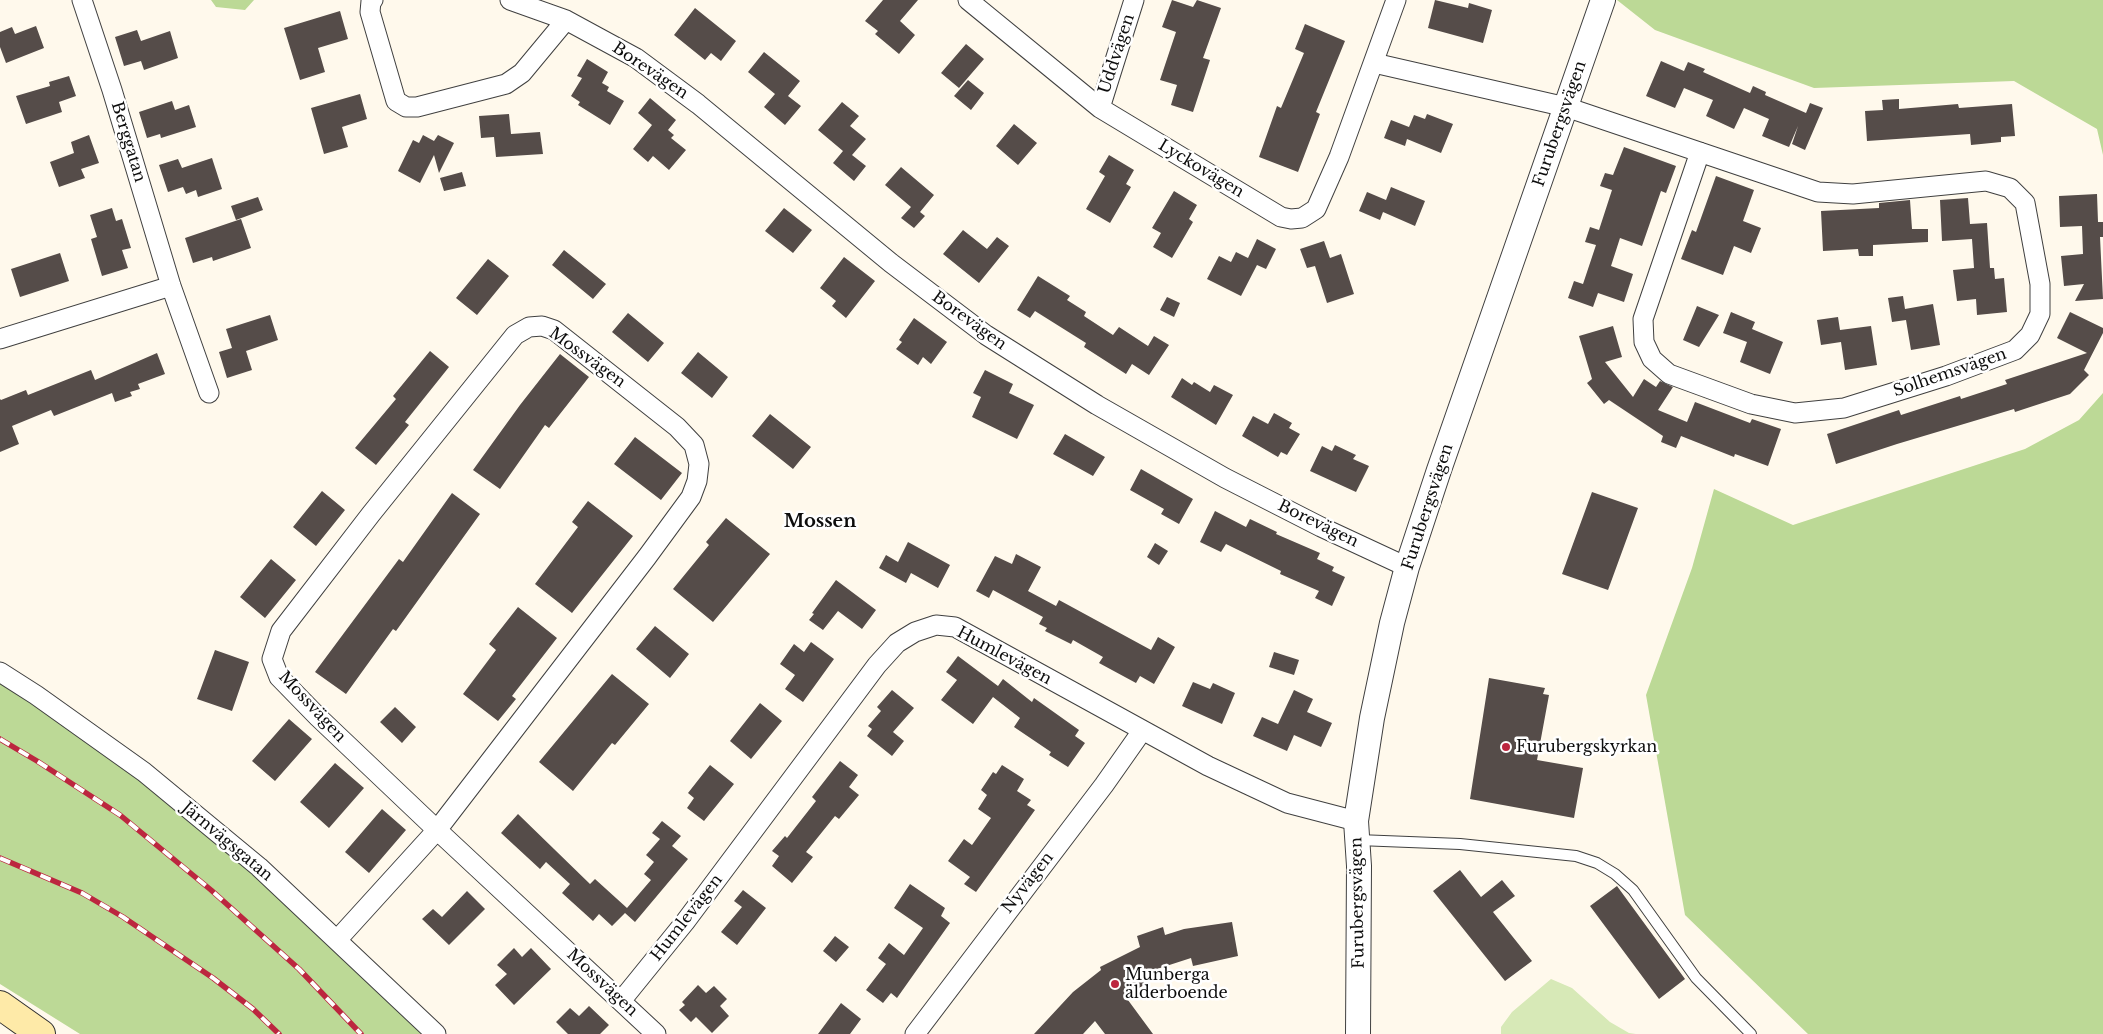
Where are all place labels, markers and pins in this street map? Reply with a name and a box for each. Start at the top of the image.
place label: Furubergskyrkan [1516,737,1657,757]
marker: Furubergskyrkan [1500,741,1512,753]
place label: Munberga älderboende [1125,965,1228,1003]
marker: Munberga älderboende [1109,978,1121,990]

